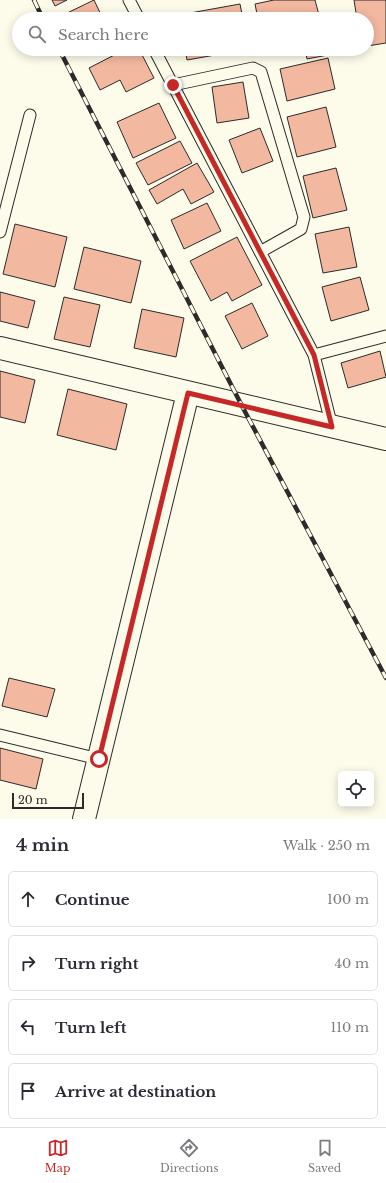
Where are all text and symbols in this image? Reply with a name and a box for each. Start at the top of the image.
search box [12,12,374,56]
icon: search [26,23,48,45]
text: Search here [58,25,149,44]
route end [164,76,182,94]
route start [90,750,108,768]
map controls [338,771,374,807]
button: locate [338,771,374,807]
scale bar [12,791,84,810]
text: 20 m [18,793,48,807]
text: 4 min [16,835,69,856]
text: Walk · 250 m [283,837,370,854]
icon: ahead [17,888,39,910]
text: Continue [55,890,130,909]
text: 100 m [327,891,369,908]
icon: right [17,952,39,974]
text: Turn right [55,954,138,973]
text: 40 m [334,955,369,972]
icon: left [17,1016,39,1038]
text: Turn left [55,1018,126,1037]
text: 110 m [330,1019,369,1036]
icon: arrive [17,1080,39,1102]
text: Arrive at destination [55,1082,216,1101]
tab: Map [45,1137,70,1175]
tab: Directions [160,1137,218,1175]
tab: Saved [308,1137,341,1175]

